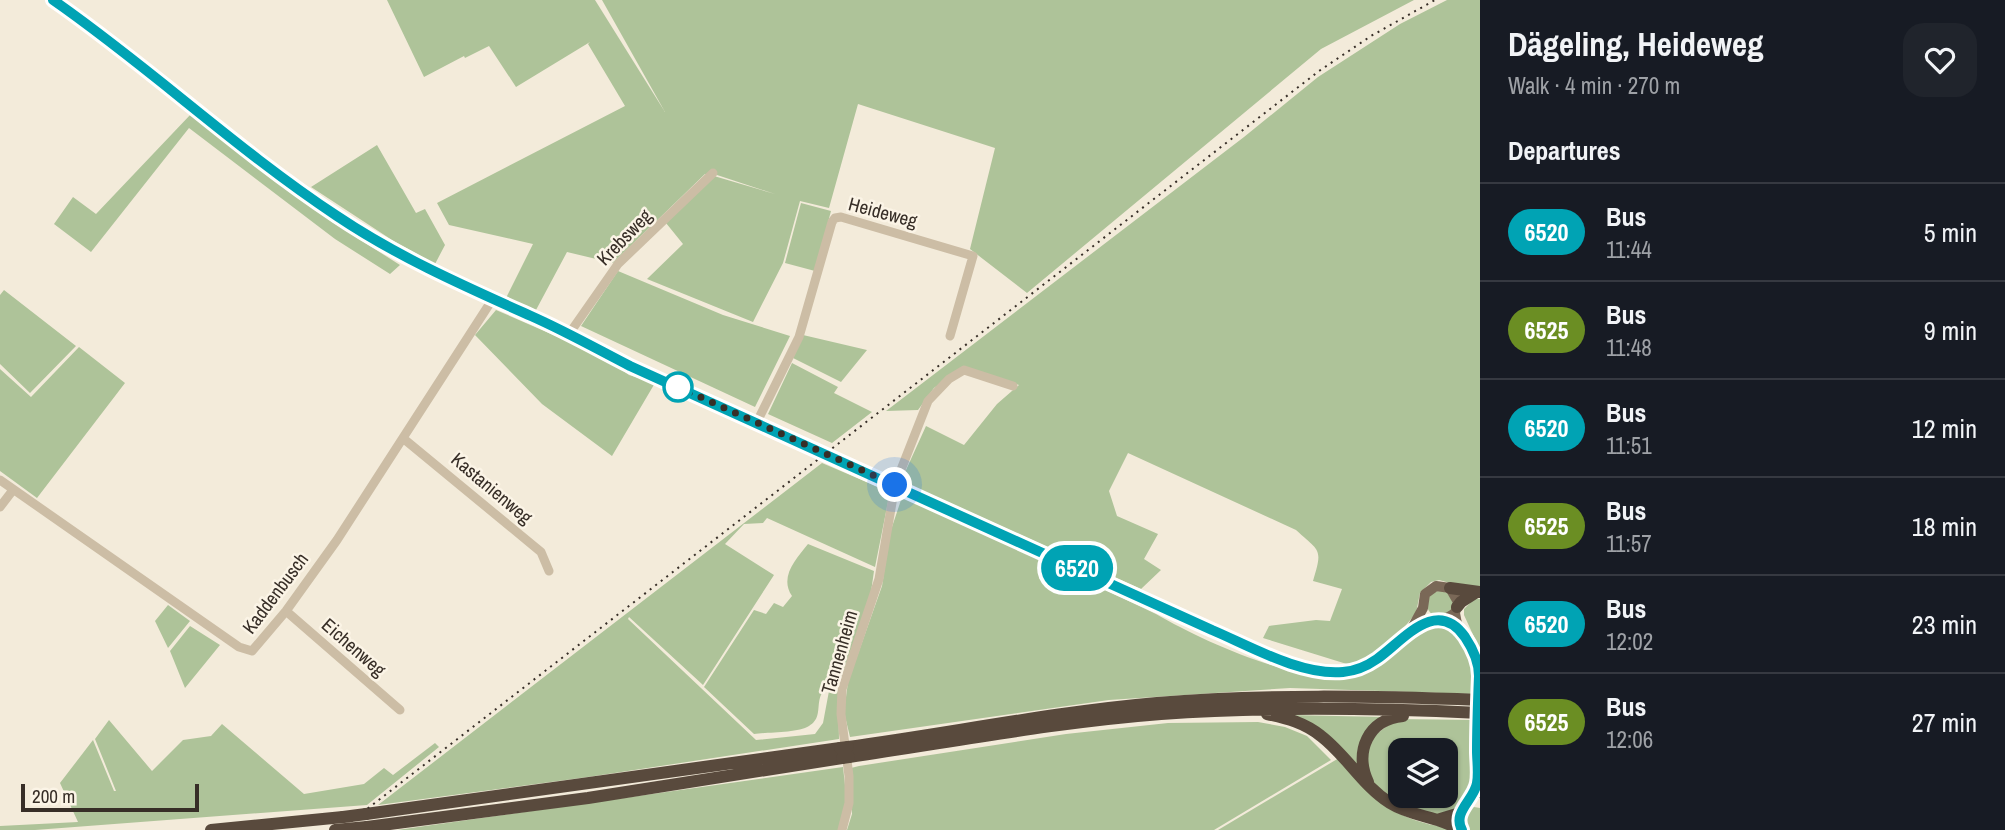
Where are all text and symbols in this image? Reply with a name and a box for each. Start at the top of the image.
text: Dägeling, Heideweg [1508,22,1764,66]
button: heart [1903,23,1977,97]
text: Walk · 4 min · 270 m [1508,70,1680,101]
text: Departures [1508,133,1621,168]
street label: Heideweg [846,190,921,234]
text: Bus [1606,199,1646,234]
street label: Krebsweg [591,203,658,271]
text: 5 min [1924,215,1977,250]
text: 6520 [1525,216,1568,248]
text: 11:44 [1606,234,1652,265]
text: Bus [1606,297,1646,332]
text: 9 min [1924,313,1977,348]
text: 6525 [1525,314,1568,346]
text: 11:48 [1606,332,1652,363]
unlabelled marker [663,372,693,402]
text: Bus [1606,395,1646,430]
text: 12 min [1912,411,1977,446]
text: 6520 [1525,412,1568,444]
text: 11:51 [1606,430,1652,461]
street label: Kastanienweg [446,446,538,530]
your location [877,467,912,502]
text: Bus [1606,493,1646,528]
text: 18 min [1912,509,1977,544]
text: 6525 [1525,510,1568,542]
text: 11:57 [1606,528,1652,559]
line badge: 6520 [1028,545,1126,591]
street label: Kaddenbusch [236,547,314,639]
text: 6520 [1055,552,1099,584]
text: Bus [1606,591,1646,626]
street label: Tannenheim [815,607,863,697]
text: 23 min [1912,607,1977,642]
text: 6520 [1525,608,1568,640]
street label: Eichenweg [316,612,392,682]
text: 12:02 [1606,626,1653,657]
text: Bus [1606,689,1646,724]
text: 27 min [1912,705,1977,740]
text: 6525 [1525,706,1568,738]
text: 12:06 [1606,724,1653,755]
map controls [1388,738,1458,808]
button: layers [1388,738,1458,808]
scale bar [21,781,200,813]
text: 200 m [32,783,75,809]

